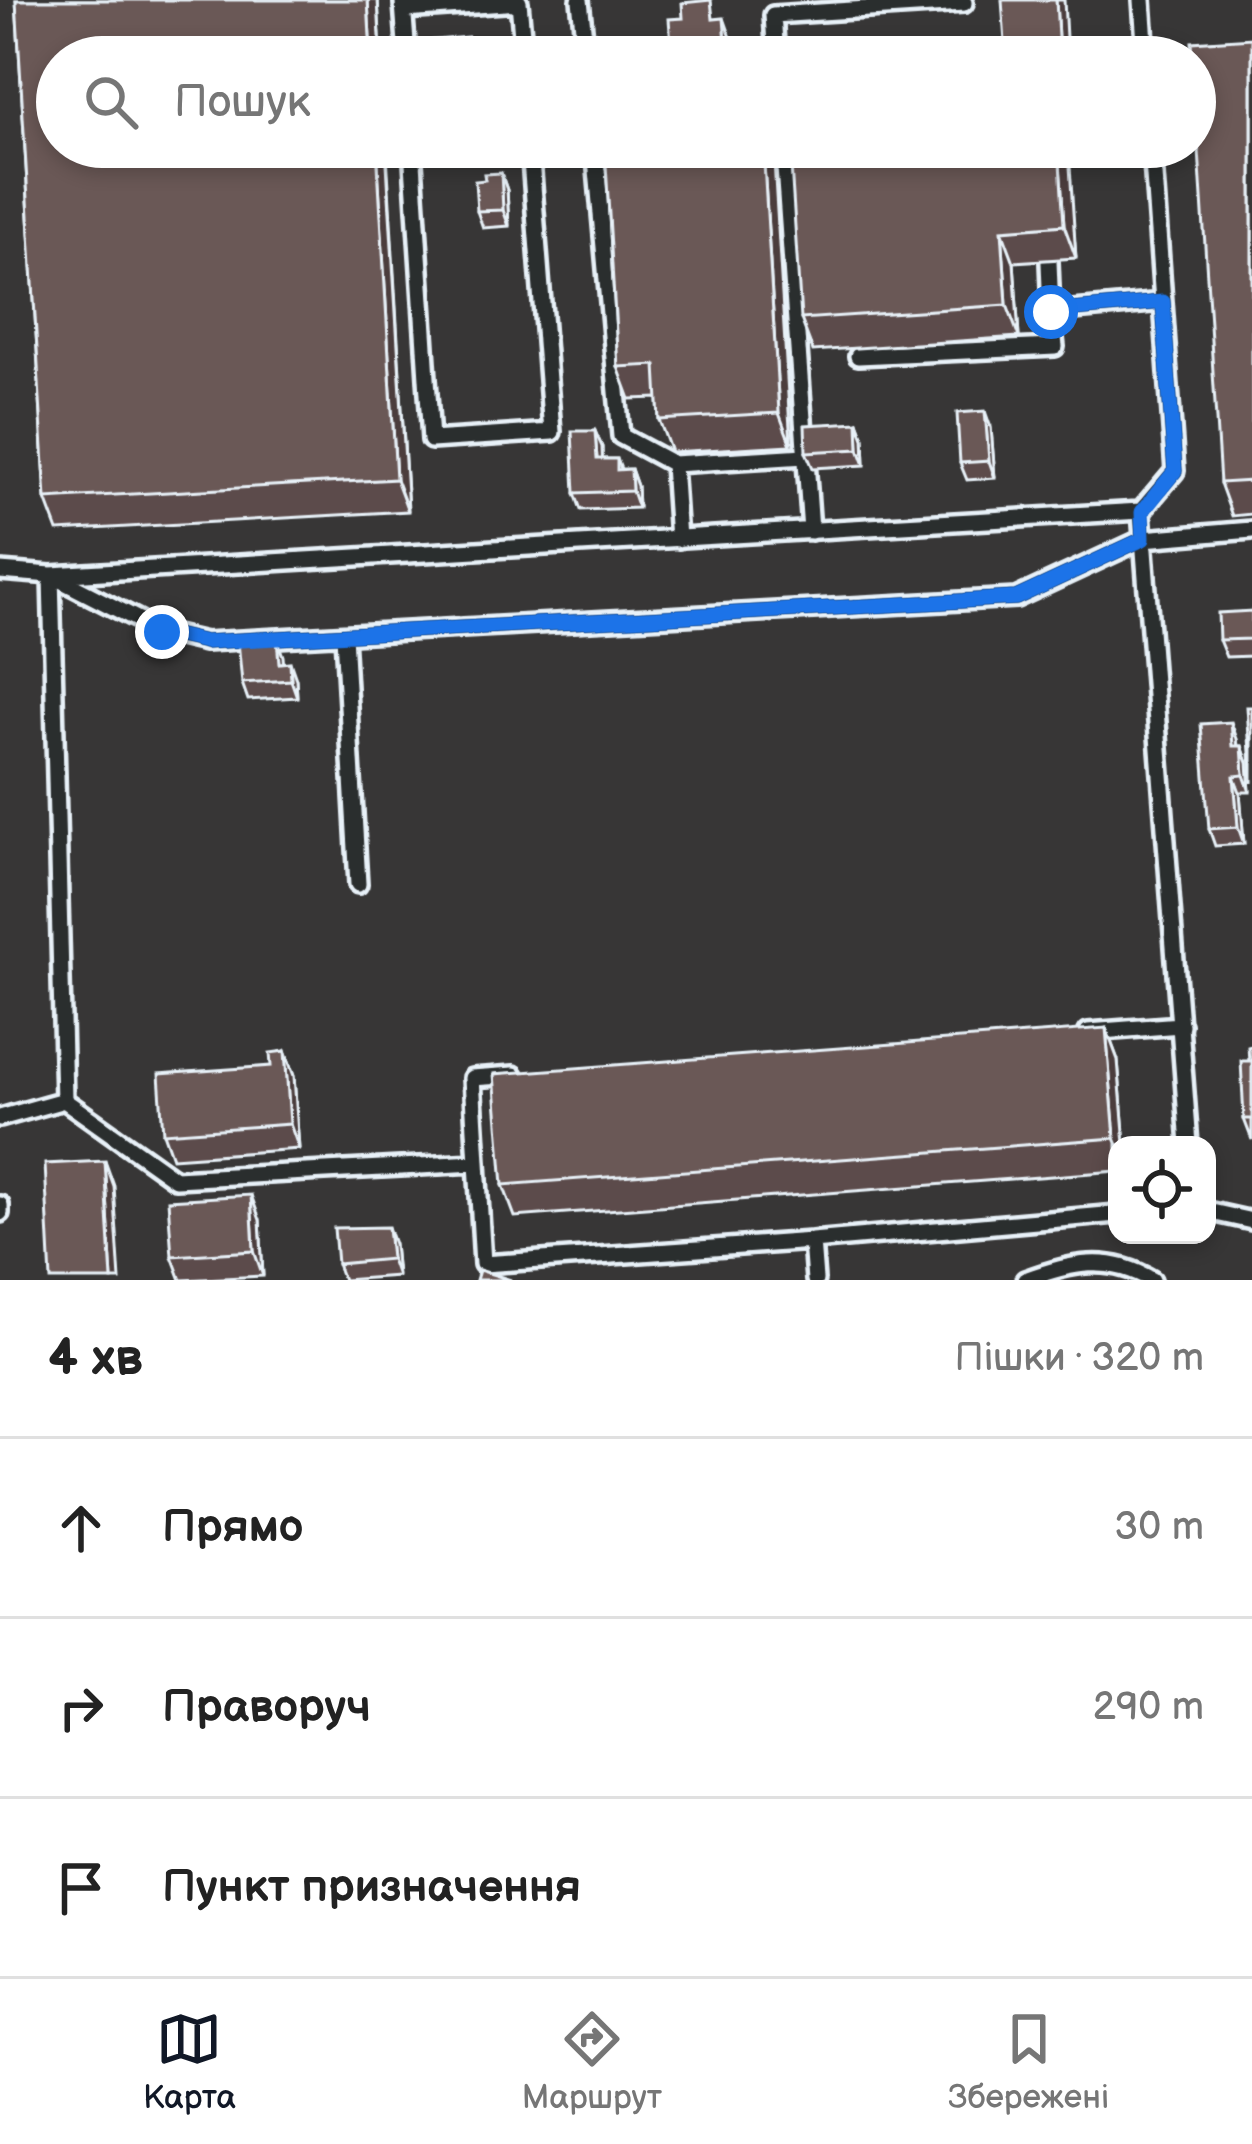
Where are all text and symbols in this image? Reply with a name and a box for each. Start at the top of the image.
search box [36,36,1216,168]
icon: search [78,69,144,135]
text: Пошук [174,75,311,130]
route start [1024,285,1078,339]
route end [135,605,189,659]
map controls [1108,1136,1216,1244]
button: locate [1108,1136,1216,1244]
text: 4 хв [48,1328,143,1389]
text: Пішки · 320 m [954,1335,1204,1382]
icon: ahead [48,1495,114,1561]
text: Прямо [162,1500,303,1555]
text: 30 m [1114,1504,1204,1551]
icon: right [48,1675,114,1741]
text: Праворуч [162,1680,371,1735]
text: 290 m [1093,1684,1204,1731]
icon: arrive [48,1855,114,1921]
text: Пункт призначення [162,1860,581,1915]
tab: Карта [143,2006,236,2118]
tab: Маршрут [522,2006,662,2118]
tab: Збережені [948,2006,1109,2118]

